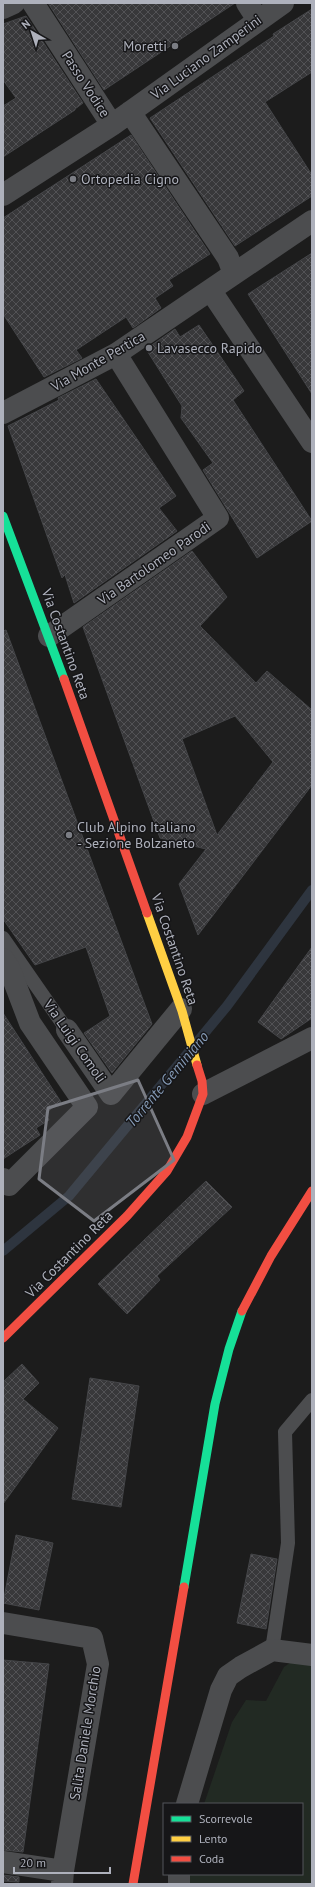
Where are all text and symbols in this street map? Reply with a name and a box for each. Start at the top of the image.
street label: Via Luciano Zamperini [146,11,265,104]
north arrow [12,12,52,52]
text: N [18,17,33,32]
place label: Moretti [123,37,167,55]
marker: Moretti [170,41,180,51]
street label: Passo Vodice [58,47,114,121]
place label: Ortopedia Cigno [81,170,179,188]
marker: Ortopedia Cigno [68,174,78,184]
street label: Via Monte Pertica [47,327,148,396]
place label: Lavasecco Rapido [157,339,262,357]
marker: Lavasecco Rapido [144,343,154,353]
street label: Via Bartolomeo Parodi [93,517,214,609]
street label: Via Costantino Reta [37,585,94,702]
place label: Club Alpino Italiano - Sezione Bolzaneto [77,818,196,852]
marker: Club Alpino Italiano - Sezione Bolzaneto [64,830,74,840]
street label: Via Costantino Reta [147,890,202,1007]
street label: Via Luigi Comoli [39,995,110,1086]
water label: Torrente Geminiano [121,1027,213,1131]
street label: Via Costantino Reta [21,1206,117,1302]
street label: Salita Daniele Morchio [65,1665,105,1801]
legend [163,1803,303,1875]
text: Scorrevole [199,1811,253,1826]
text: Lento [199,1831,228,1846]
scale bar [14,1849,110,1875]
text: Coda [199,1851,224,1866]
text: 20 m [20,1855,46,1870]

